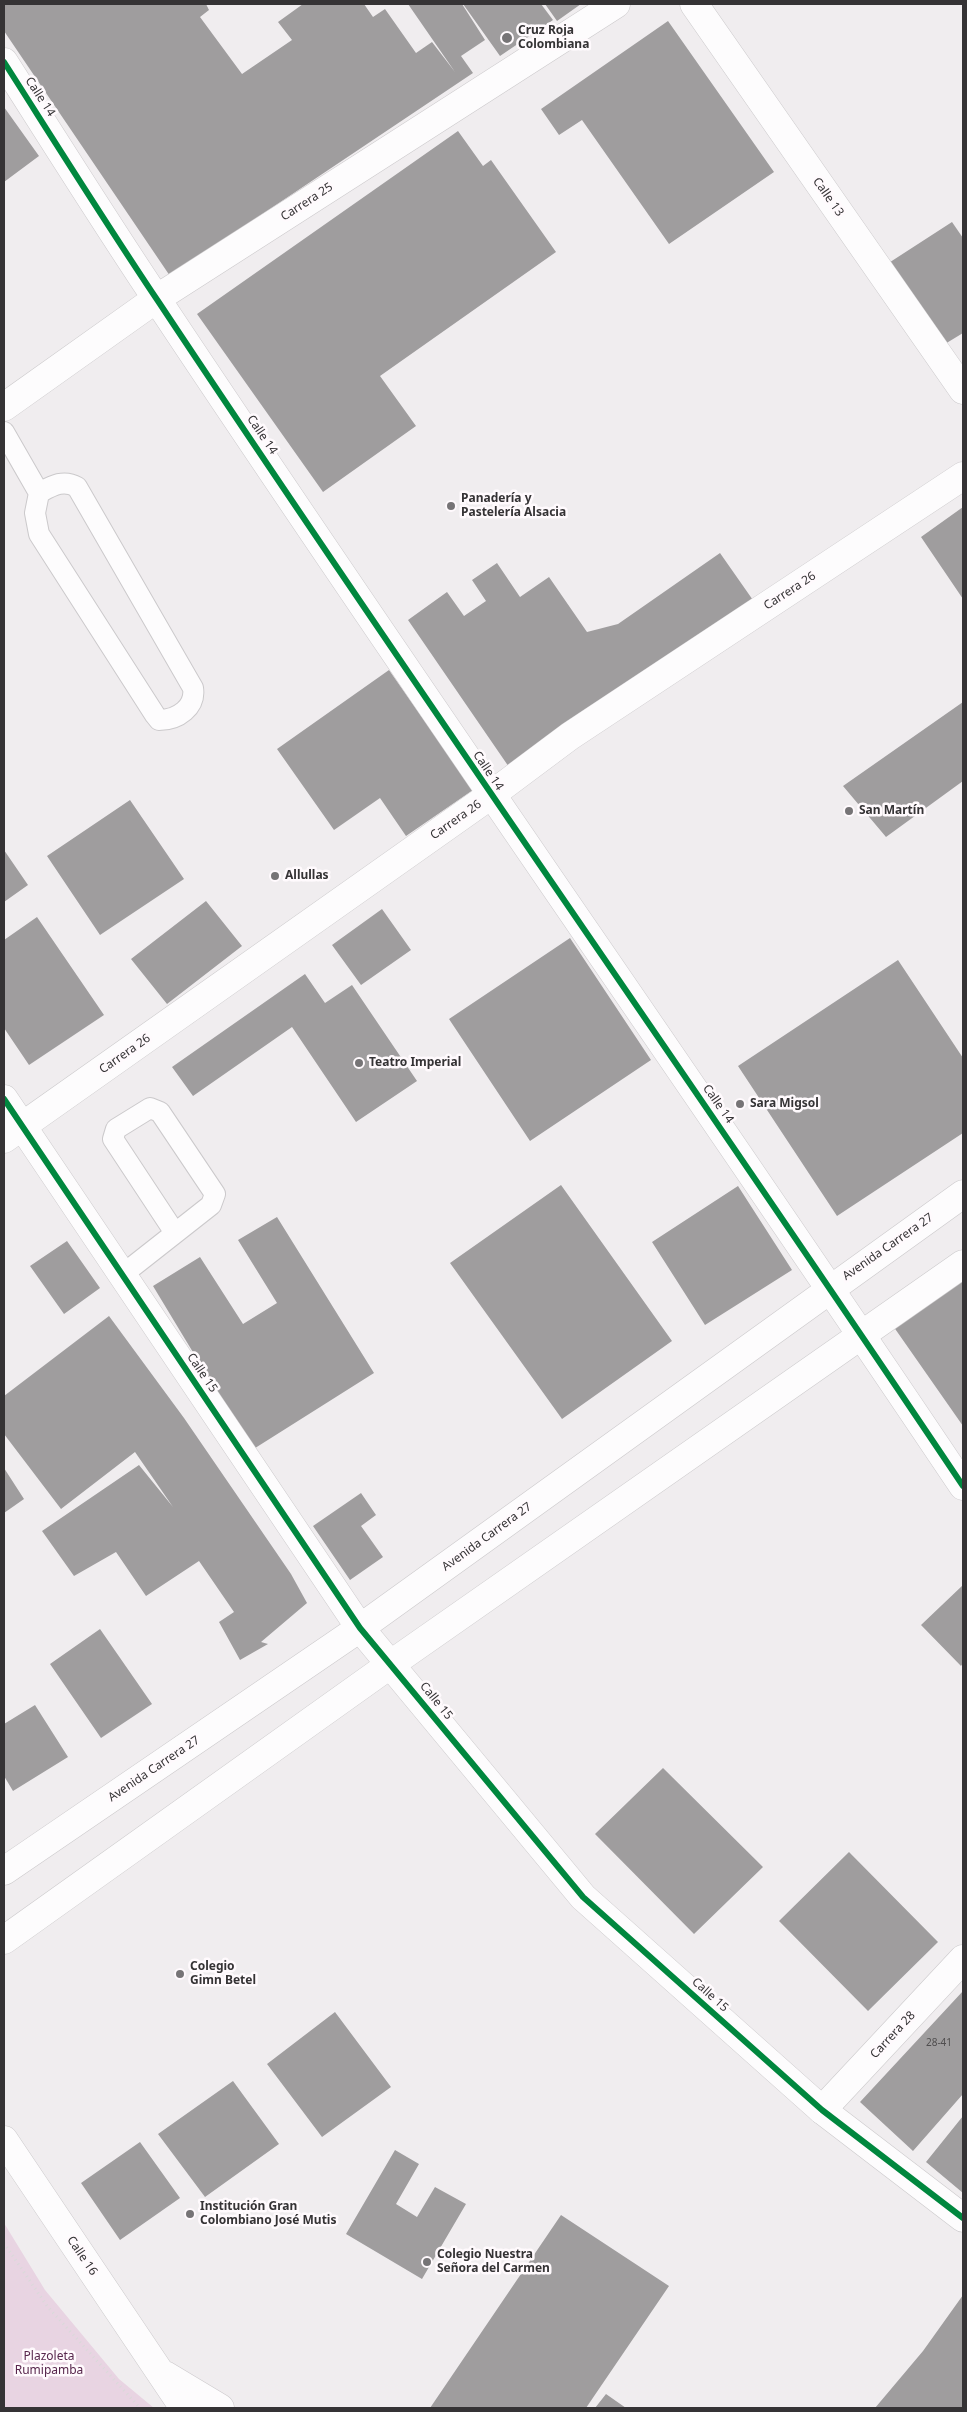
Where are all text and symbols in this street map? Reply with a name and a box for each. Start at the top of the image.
place label: Cruz Roja Colombiana [518,24,589,52]
marker: Cruz Roja Colombiana [500,31,514,45]
street label: Calle 14 [22,75,58,119]
street label: Calle 13 [809,175,847,219]
street label: Carrera 25 [278,180,336,224]
street label: Calle 14 [244,413,280,457]
place label: Panadería y Pastelería Alsacia [461,492,566,520]
marker: Panadería y Pastelería Alsacia [445,500,457,512]
street label: Carrera 26 [761,569,819,613]
street label: Calle 14 [470,749,506,793]
street label: Carrera 26 [428,797,484,843]
place label: San Martín [859,804,924,818]
marker: San Martín [843,805,855,817]
place label: Allullas [285,869,329,883]
marker: Allullas [269,870,281,882]
street label: Carrera 26 [97,1031,153,1077]
place label: Teatro Imperial [369,1056,461,1070]
marker: Teatro Imperial [353,1057,365,1069]
street label: Calle 14 [699,1082,737,1126]
place label: Sara Migsol [750,1097,819,1111]
marker: Sara Migsol [734,1098,746,1110]
street label: Avenida Carrera 27 [840,1210,936,1284]
street label: Calle 15 [184,1351,220,1395]
street label: Avenida Carrera 27 [439,1500,535,1574]
street label: Calle 15 [417,1679,455,1723]
street label: Avenida Carrera 27 [105,1733,203,1805]
place label: Colegio Gimn Betel [190,1960,256,1988]
marker: Colegio Gimn Betel [174,1968,186,1980]
street label: Calle 15 [689,1975,731,2015]
street label: Carrera 28 [868,2008,918,2062]
house number: 28-41 [926,2037,952,2049]
place label: Institución Gran Colombiano José Mutis [200,2200,336,2228]
marker: Institución Gran Colombiano José Mutis [184,2208,196,2220]
street label: Calle 16 [64,2234,100,2278]
place label: Colegio Nuestra Señora del Carmen [437,2248,550,2276]
marker: Colegio Nuestra Señora del Carmen [421,2256,433,2268]
park label: Plazoleta Rumipamba [15,2350,83,2378]

